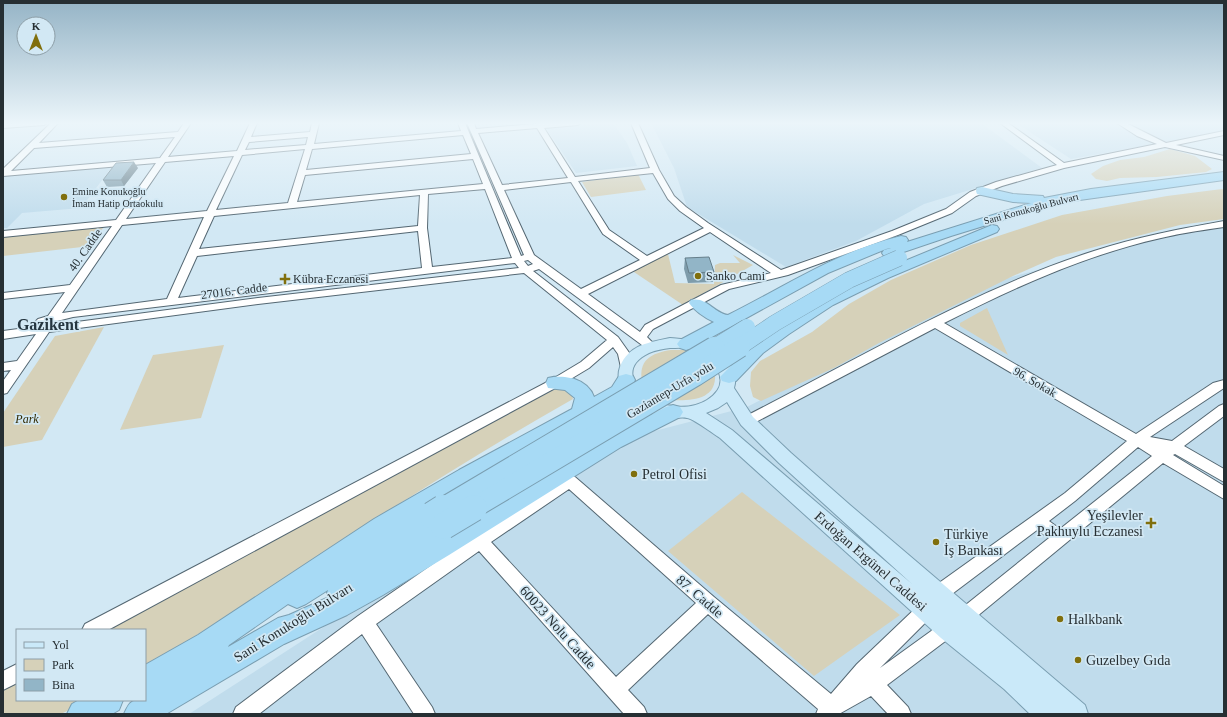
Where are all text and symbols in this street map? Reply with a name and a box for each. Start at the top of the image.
north arrow [16,16,56,56]
text: K [32,20,41,32]
place label: Emine Konukoğlu İmam Hatip Ortaokulu [72,186,163,209]
street label: Sani Konukoğlu Bulvarı [982,190,1080,226]
marker: Emine Konukoğlu İmam Hatip Ortaokulu [59,192,69,202]
street label: 40. Cadde [65,226,105,274]
place label: Sanko Cami [706,269,766,283]
marker: Sanko Cami [693,271,703,281]
place label: Kübra Eczanesi [293,272,369,286]
marker: Kübra Eczanesi [280,274,290,284]
street label: 27016. Cadde [200,280,268,302]
district label: Gazikent [17,316,80,333]
street label: Gaziantep-Urfa yolu [624,359,716,421]
street label: 96. Sokak [1011,364,1059,400]
park label: Park [14,412,39,426]
place label: Petrol Ofisi [642,467,707,482]
marker: Petrol Ofisi [629,469,639,479]
place label: Yeşilevler Pakhuylu Eczanesi [1037,508,1143,539]
street label: Erdoğan Ergünel Caddesi [812,509,930,614]
marker: Yeşilevler Pakhuylu Eczanesi [1146,518,1156,528]
place label: Türkiye İş Bankası [944,527,1003,558]
marker: Türkiye İş Bankası [931,537,941,547]
street label: 87. Cadde [673,572,726,621]
street label: Sani Konukoğlu Bulvarı [231,580,355,665]
street label: 60023 Nolu Cadde [517,583,599,672]
place label: Halkbank [1068,612,1122,627]
marker: Halkbank [1055,614,1065,624]
legend [16,629,146,701]
text: Yol [52,638,69,652]
place label: Guzelbey Gıda [1086,653,1171,668]
marker: Guzelbey Gıda [1073,655,1083,665]
text: Park [52,658,74,672]
text: Bina [52,678,75,692]

